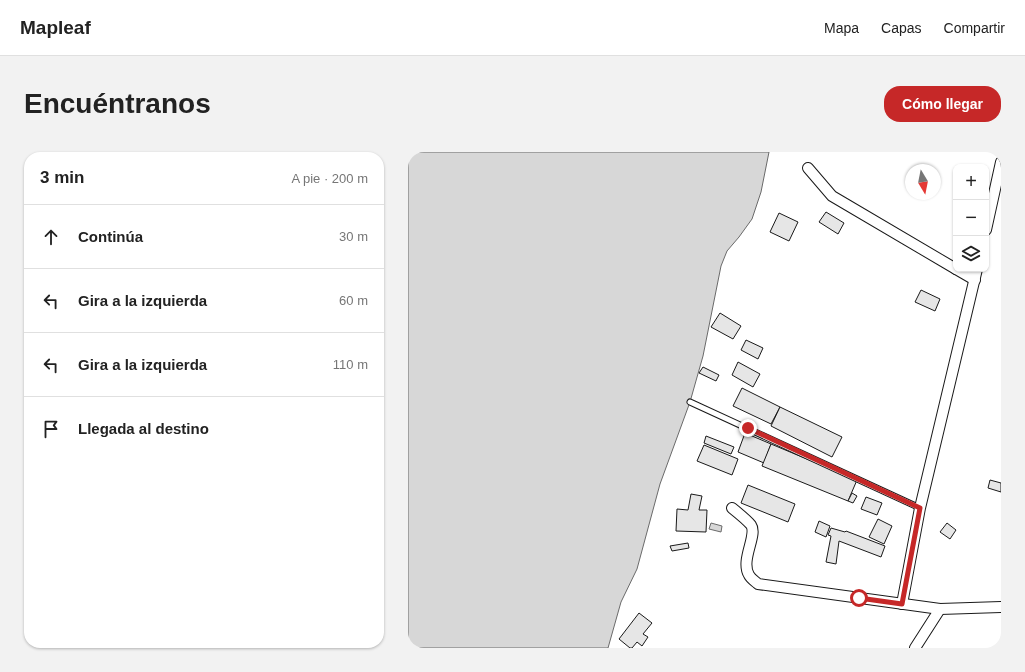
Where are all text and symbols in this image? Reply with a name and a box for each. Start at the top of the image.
text: Mapleaf [20,17,91,38]
text: Mapa [824,20,859,36]
text: Capas [881,20,922,36]
text: Compartir [944,20,1005,36]
button: Cómo llegar [884,86,1001,122]
text: Encuéntranos [24,88,211,119]
north arrow [905,164,941,200]
map controls [953,164,989,272]
button: + [953,164,989,200]
text: 3 min [40,168,84,187]
text: A pie · 200 m [291,171,368,186]
button: − [953,200,989,236]
icon: ahead [40,226,62,248]
text: Continúa [78,228,143,245]
text: 30 m [339,229,368,244]
button: layers [953,236,989,272]
icon: left [40,290,62,312]
text: Gira a la izquierda [78,292,207,309]
text: 60 m [339,293,368,308]
icon: left [40,354,62,376]
text: Gira a la izquierda [78,356,207,373]
text: 110 m [333,357,368,372]
icon: arrive [40,418,62,440]
route end [739,419,757,437]
text: Llegada al destino [78,420,209,437]
route start [850,589,868,607]

